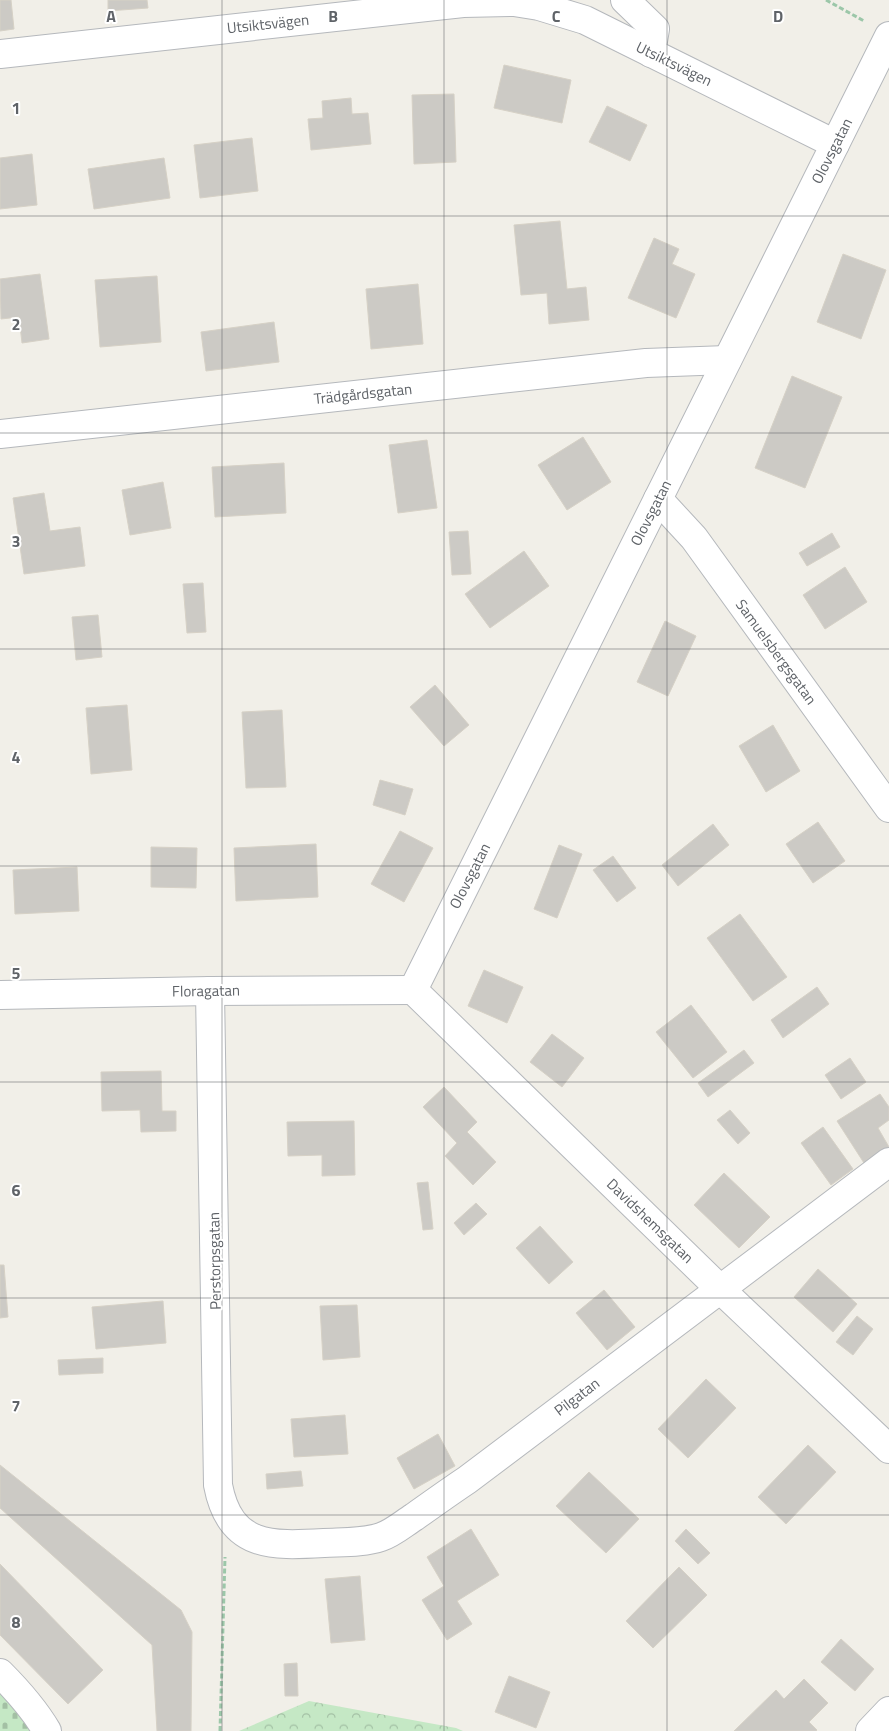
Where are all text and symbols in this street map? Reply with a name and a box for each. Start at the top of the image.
text: A [106,4,116,28]
text: B [328,4,338,28]
text: C [552,4,561,28]
text: D [773,4,783,28]
street label: Utsiktsvägen [226,8,310,39]
street label: Utsiktsvägen [632,35,716,92]
text: 1 [12,96,20,120]
street label: Olovsgatan [805,114,858,188]
text: 2 [12,312,20,336]
street label: Trädgårdsgatan [313,377,413,410]
street label: Olovsgatan [624,476,677,550]
text: 3 [12,529,20,553]
street label: Samuelsbergsgatan [730,594,823,709]
text: 4 [12,745,21,769]
street label: Olovsgatan [443,839,496,913]
text: 5 [12,961,21,985]
street label: Floragatan [172,978,240,1003]
street label: Davidshemsgatan [601,1173,699,1268]
text: 6 [12,1178,21,1202]
street label: Perstorpsgatan [202,1212,227,1310]
street label: Pilgatan [549,1372,604,1421]
text: 7 [12,1394,20,1418]
text: 8 [12,1610,21,1634]

